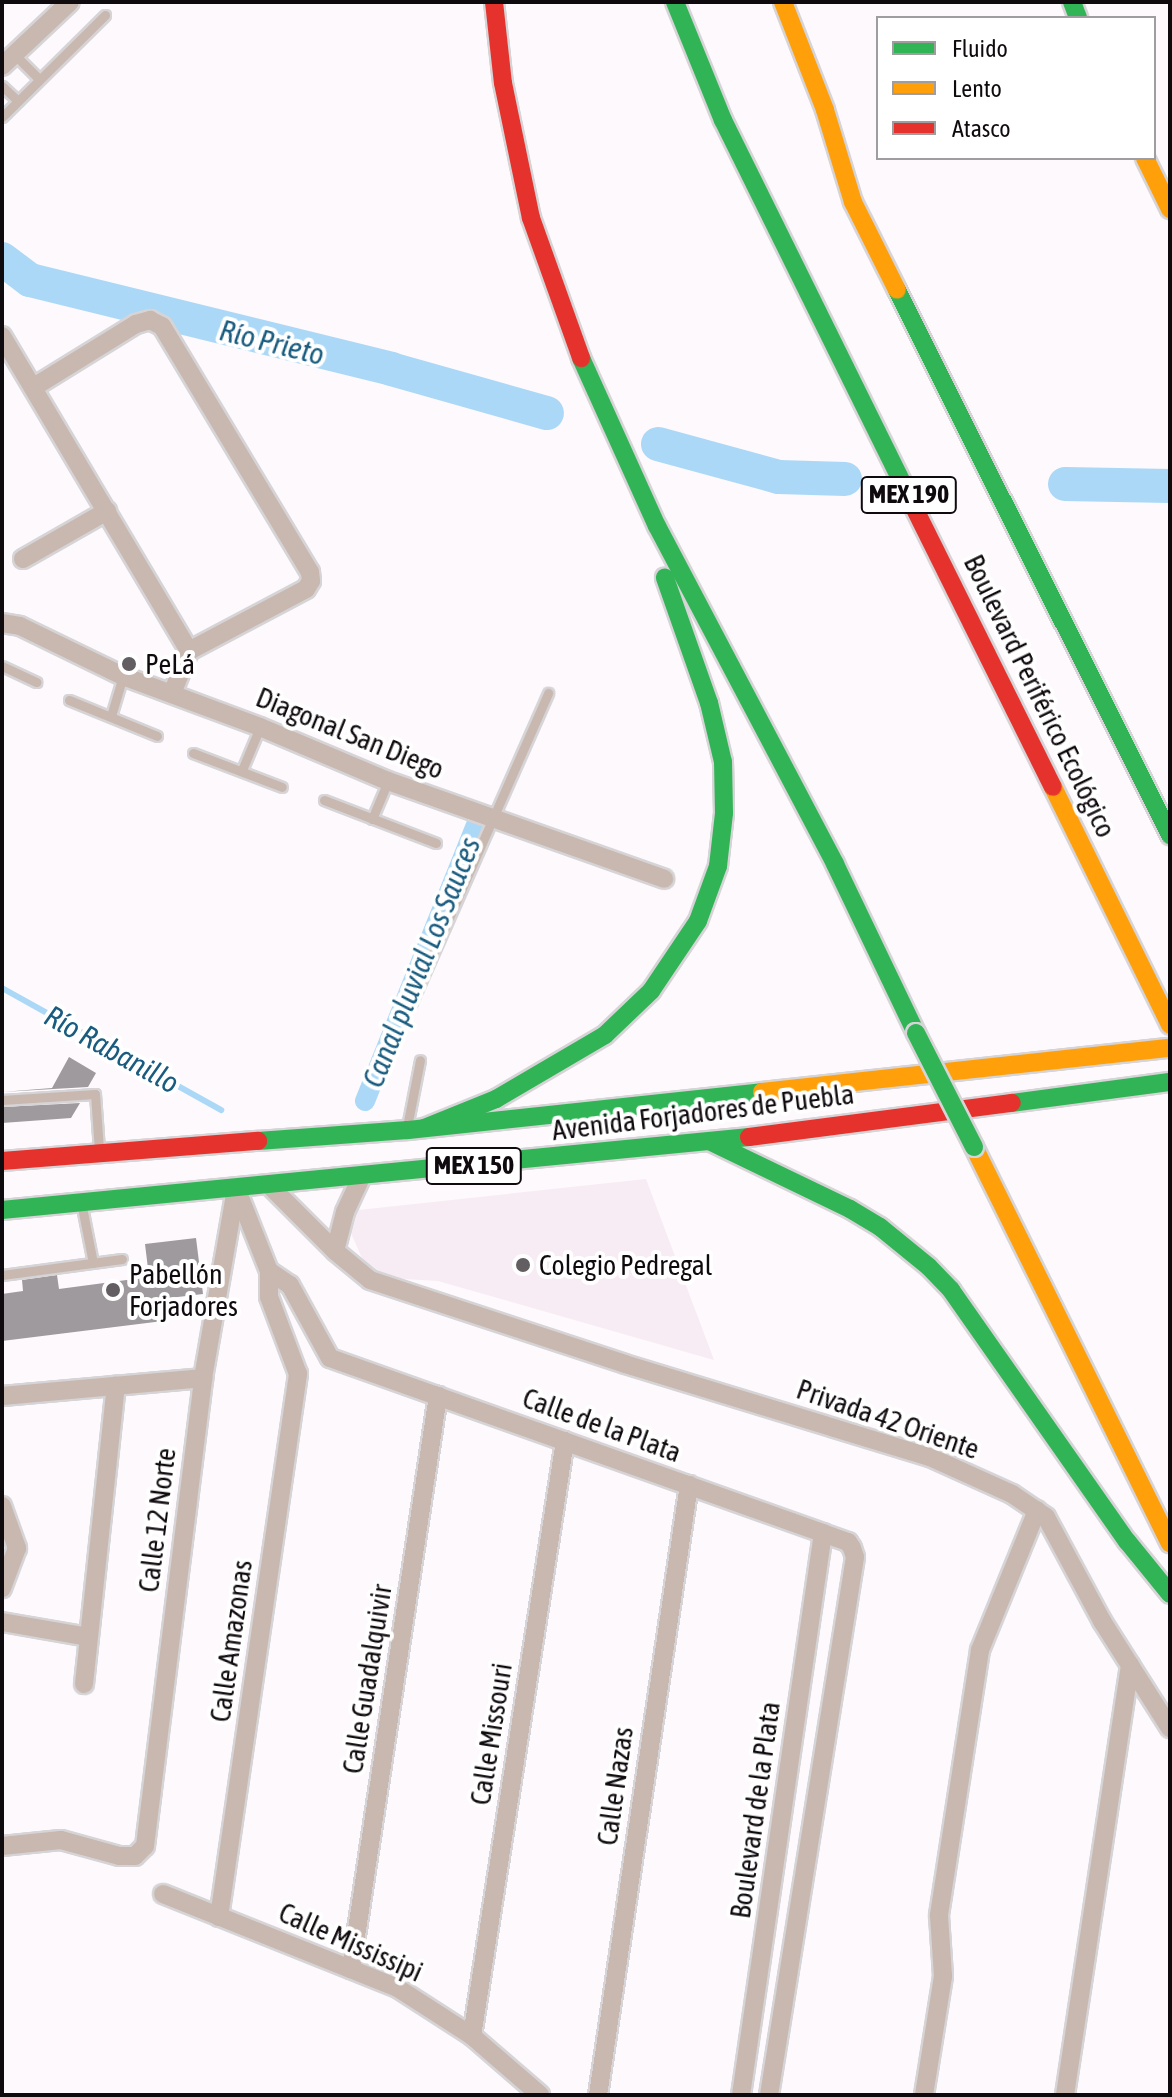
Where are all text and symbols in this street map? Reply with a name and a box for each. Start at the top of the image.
legend [876,16,1156,160]
text: Fluido [952,35,1008,62]
text: Lento [952,75,1002,102]
text: Atasco [952,115,1010,142]
water label: Río Prieto [216,312,328,372]
road number: MEX 190 [859,473,959,517]
street label: Boulevard Periférico Ecológico [957,549,1123,843]
place label: PeLá [145,647,195,681]
marker: PeLá [120,655,138,673]
street label: Diagonal San Diego [251,680,449,786]
water label: Canal pluvial Los Sauces [354,832,488,1092]
water label: Río Rabanillo [38,997,186,1101]
street label: Avenida Forjadores de Puebla [550,1077,856,1147]
road number: MEX 150 [424,1144,524,1188]
place label: Colegio Pedregal [539,1248,712,1282]
marker: Colegio Pedregal [514,1256,532,1274]
place label: Pabellón Forjadores [129,1257,238,1323]
marker: Pabellón Forjadores [104,1281,122,1299]
street label: Privada 42 Oriente [792,1372,984,1466]
street label: Calle de la Plata [518,1381,686,1469]
street label: Calle 12 Norte [131,1446,183,1594]
street label: Calle Amazonas [203,1558,259,1724]
street label: Calle Guadalquivir [335,1582,399,1776]
street label: Calle Missouri [463,1661,519,1807]
street label: Boulevard de la Plata [723,1699,787,1921]
street label: Calle Nazas [590,1725,640,1847]
street label: Calle Mississipi [274,1895,428,1989]

